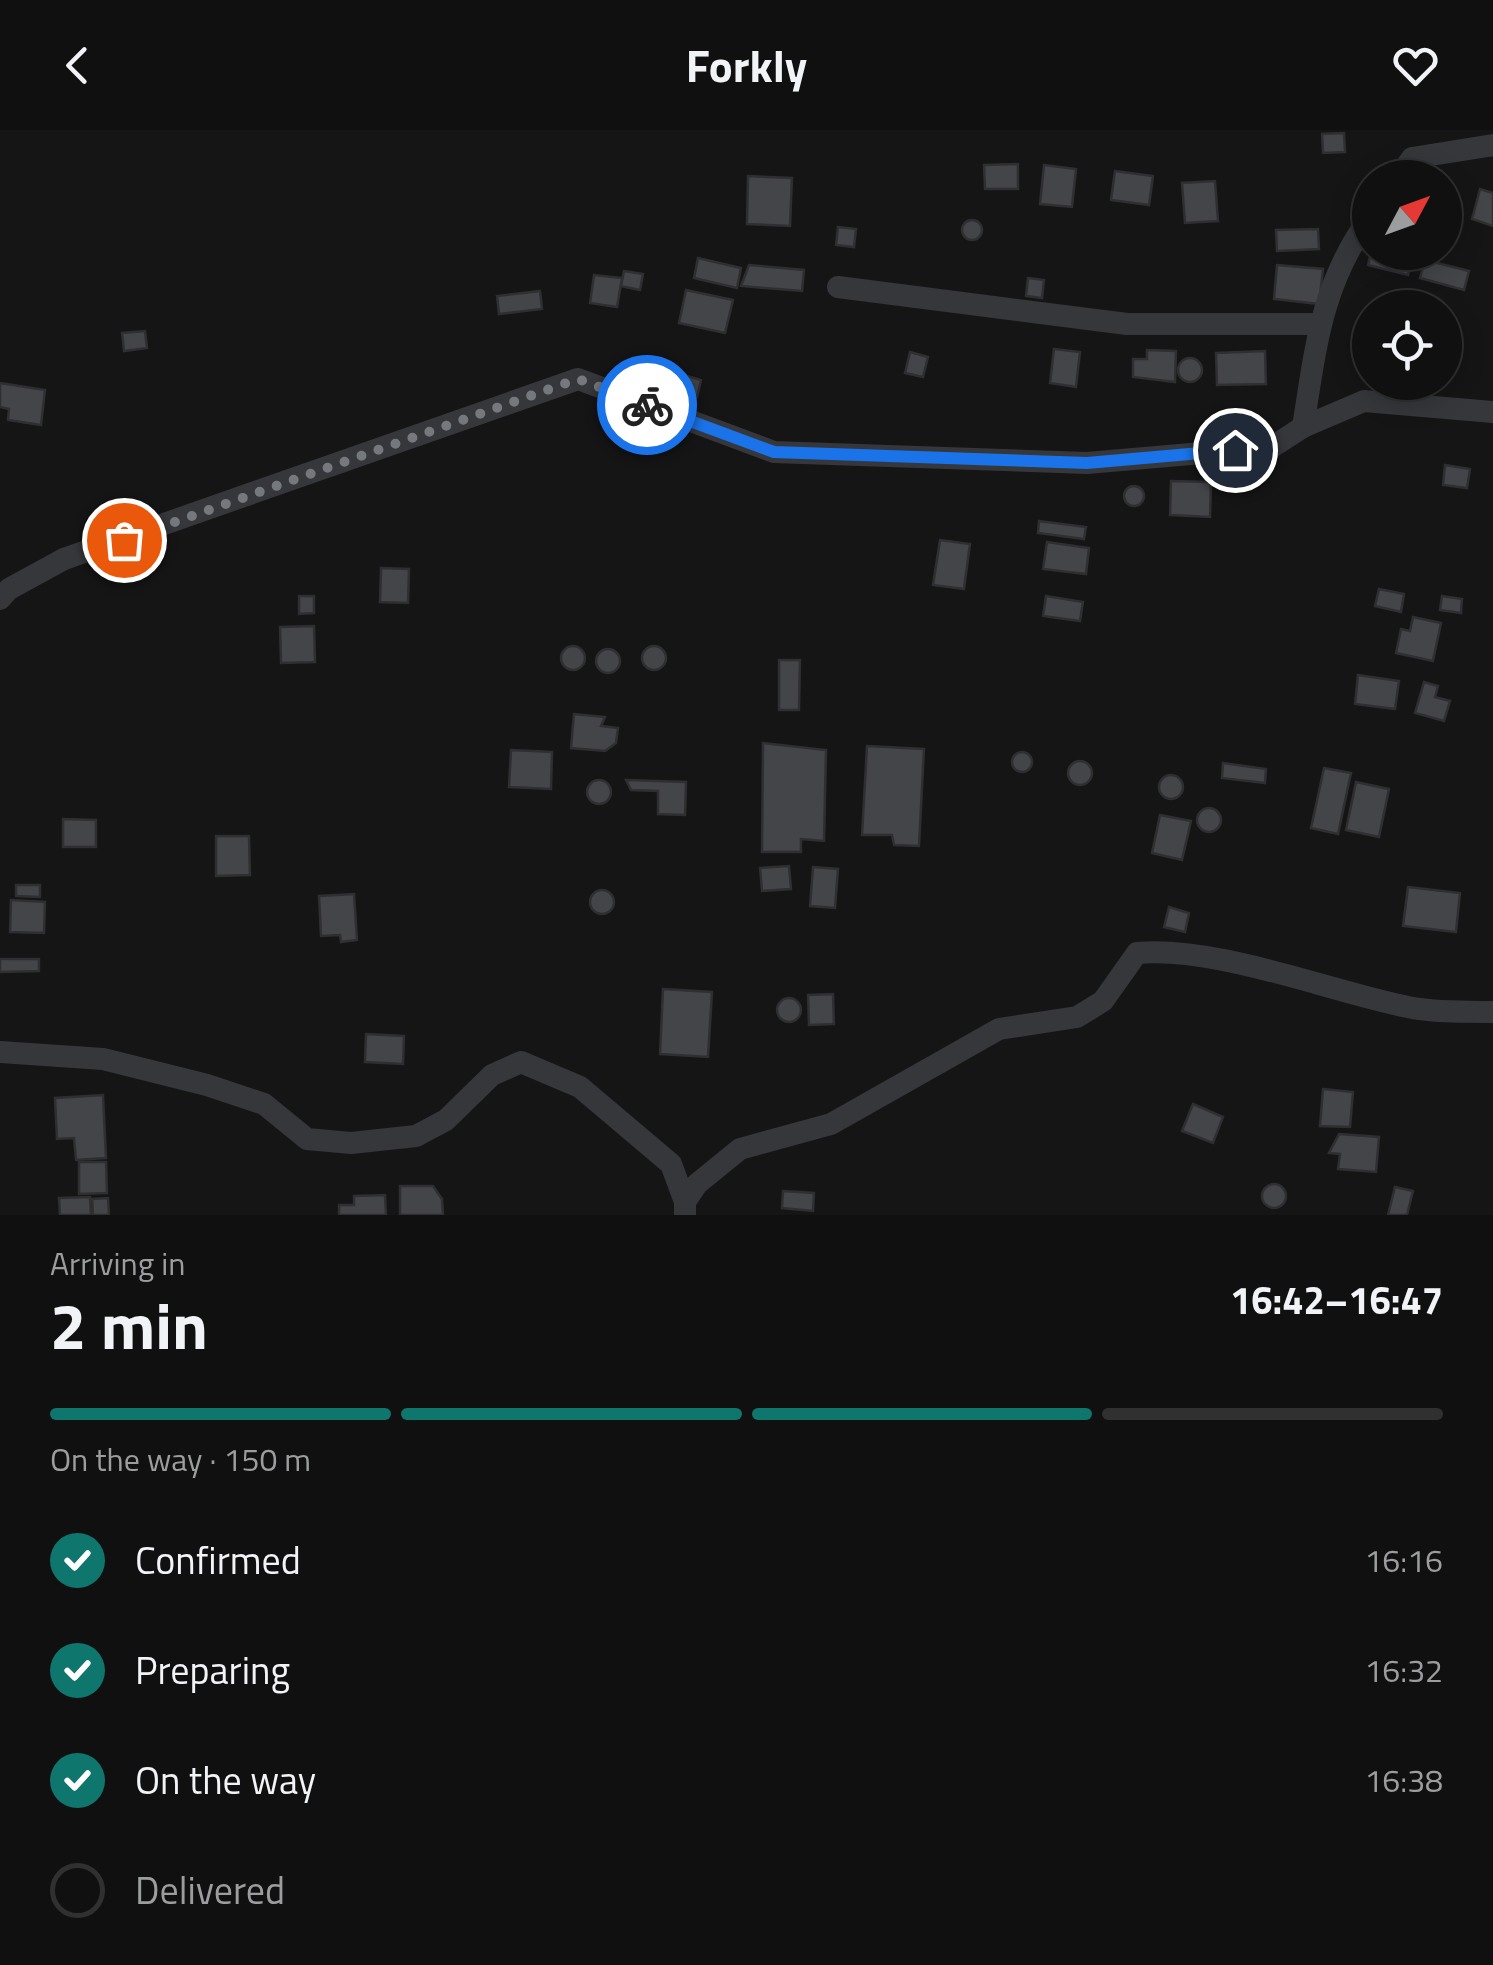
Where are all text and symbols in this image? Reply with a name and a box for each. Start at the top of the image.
text: Forkly [686,31,807,99]
icon: back [50,38,105,93]
icon: heart [1388,38,1443,93]
north arrow [1352,160,1462,270]
map controls [1352,160,1462,400]
button: locate [1352,290,1462,400]
courier [597,355,697,455]
icon: bike [620,378,675,433]
pin [1193,408,1278,493]
icon: home [1208,423,1263,478]
pin [82,498,167,583]
icon: bag [97,513,152,568]
text: Arriving in [50,1239,186,1287]
text: 16:42–16:47 [1230,1271,1443,1329]
text: 2 min [50,1275,208,1374]
text: On the way · 150 m [50,1435,311,1483]
text: Confirmed [135,1531,301,1589]
icon: check [50,1533,105,1588]
text: 16:16 [1364,1536,1443,1584]
text: Preparing [135,1641,290,1699]
icon: check [50,1643,105,1698]
text: 16:32 [1364,1646,1443,1694]
text: On the way [135,1751,316,1809]
icon: check [50,1753,105,1808]
text: 16:38 [1364,1756,1443,1804]
text: Delivered [135,1861,285,1919]

